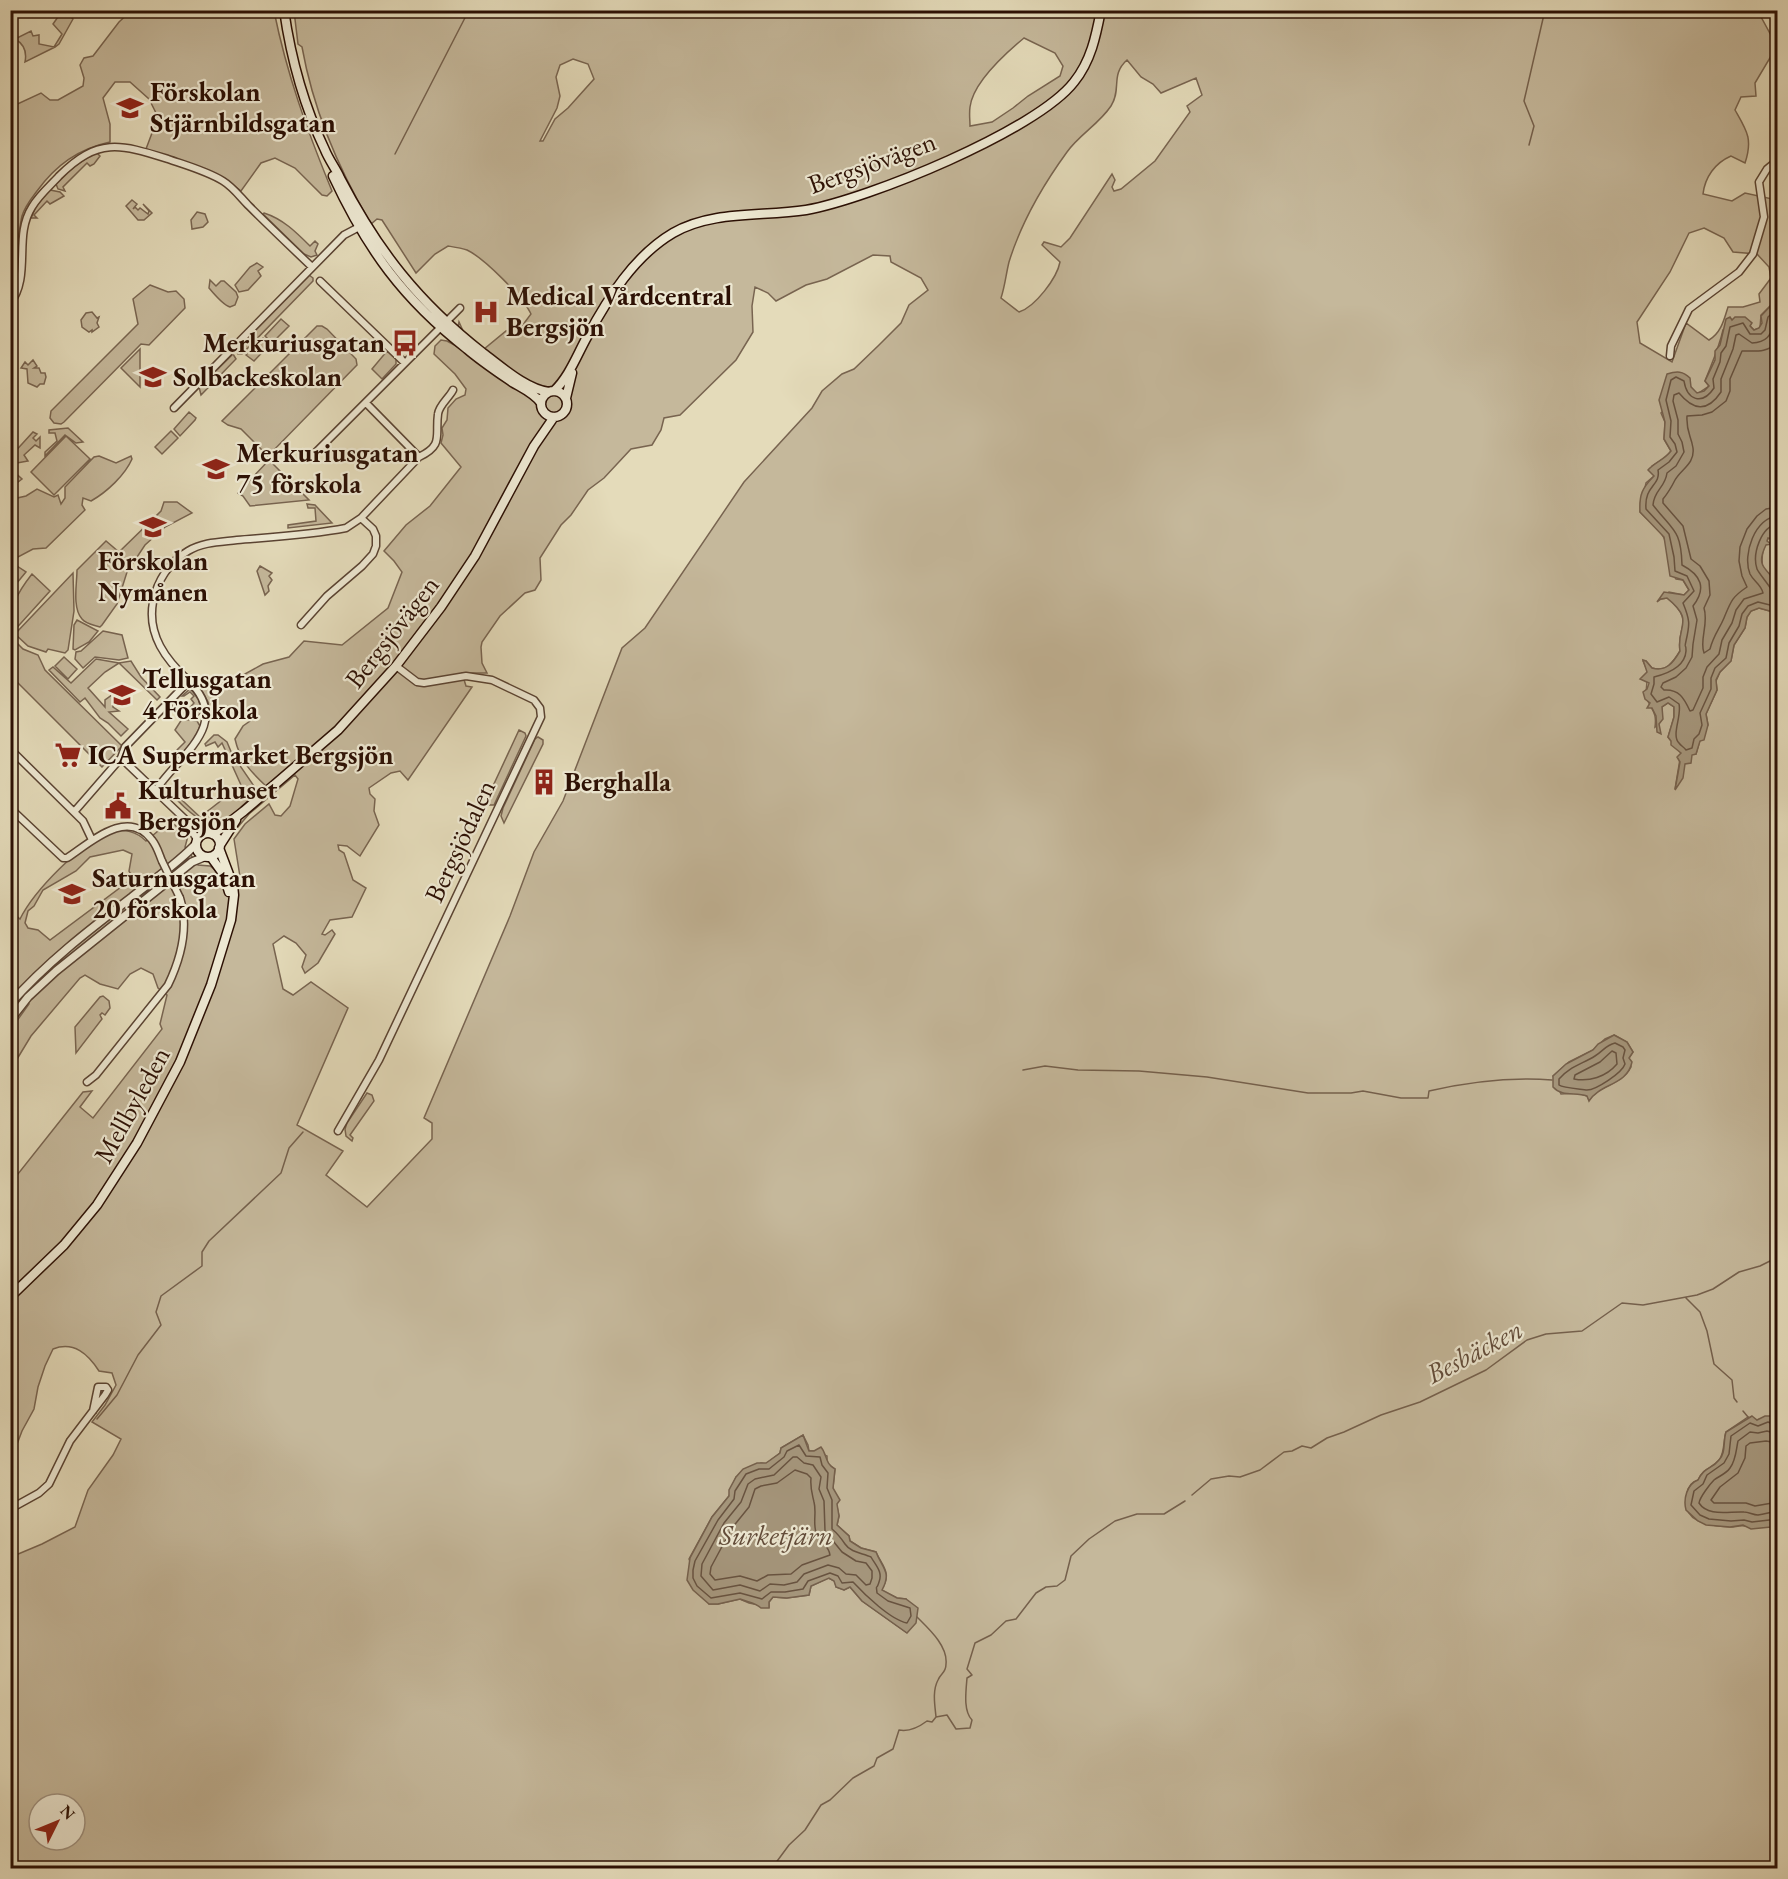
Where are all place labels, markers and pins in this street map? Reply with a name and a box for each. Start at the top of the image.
place label: Förskolan Stjärnbildsgatan [150,74,336,140]
school or university icon: Förskolan Stjärnbildsgatan [115,93,145,123]
place label: Medical Vårdcentral Bergsjön [506,278,732,344]
hospital icon: Medical Vårdcentral Bergsjön [471,297,501,327]
place label: Merkuriusgatan [202,325,385,360]
bus stop icon: Merkuriusgatan [390,328,420,358]
place label: Solbackeskolan [173,359,342,394]
school or university icon: Solbackeskolan [138,362,168,392]
place label: Merkuriusgatan 75 förskola [236,435,419,501]
school or university icon: Merkuriusgatan 75 förskola [201,454,231,484]
school or university icon: Förskolan Nymånen [138,512,168,542]
place label: Förskolan Nymånen [98,543,208,609]
place label: Tellusgatan 4 Förskola [142,661,272,727]
school or university icon: Tellusgatan 4 Förskola [107,680,137,710]
place label: ICA Supermarket Bergsjön [88,737,394,772]
supermarket icon: ICA Supermarket Bergsjön [53,740,83,770]
place label: Berghalla [564,764,671,799]
building icon: Berghalla [529,767,559,797]
place label: Kulturhuset Bergsjön [138,772,277,838]
public building icon: Kulturhuset Bergsjön [103,791,133,821]
place label: Saturnusgatan 20 förskola [92,860,256,926]
school or university icon: Saturnusgatan 20 förskola [57,879,87,909]

